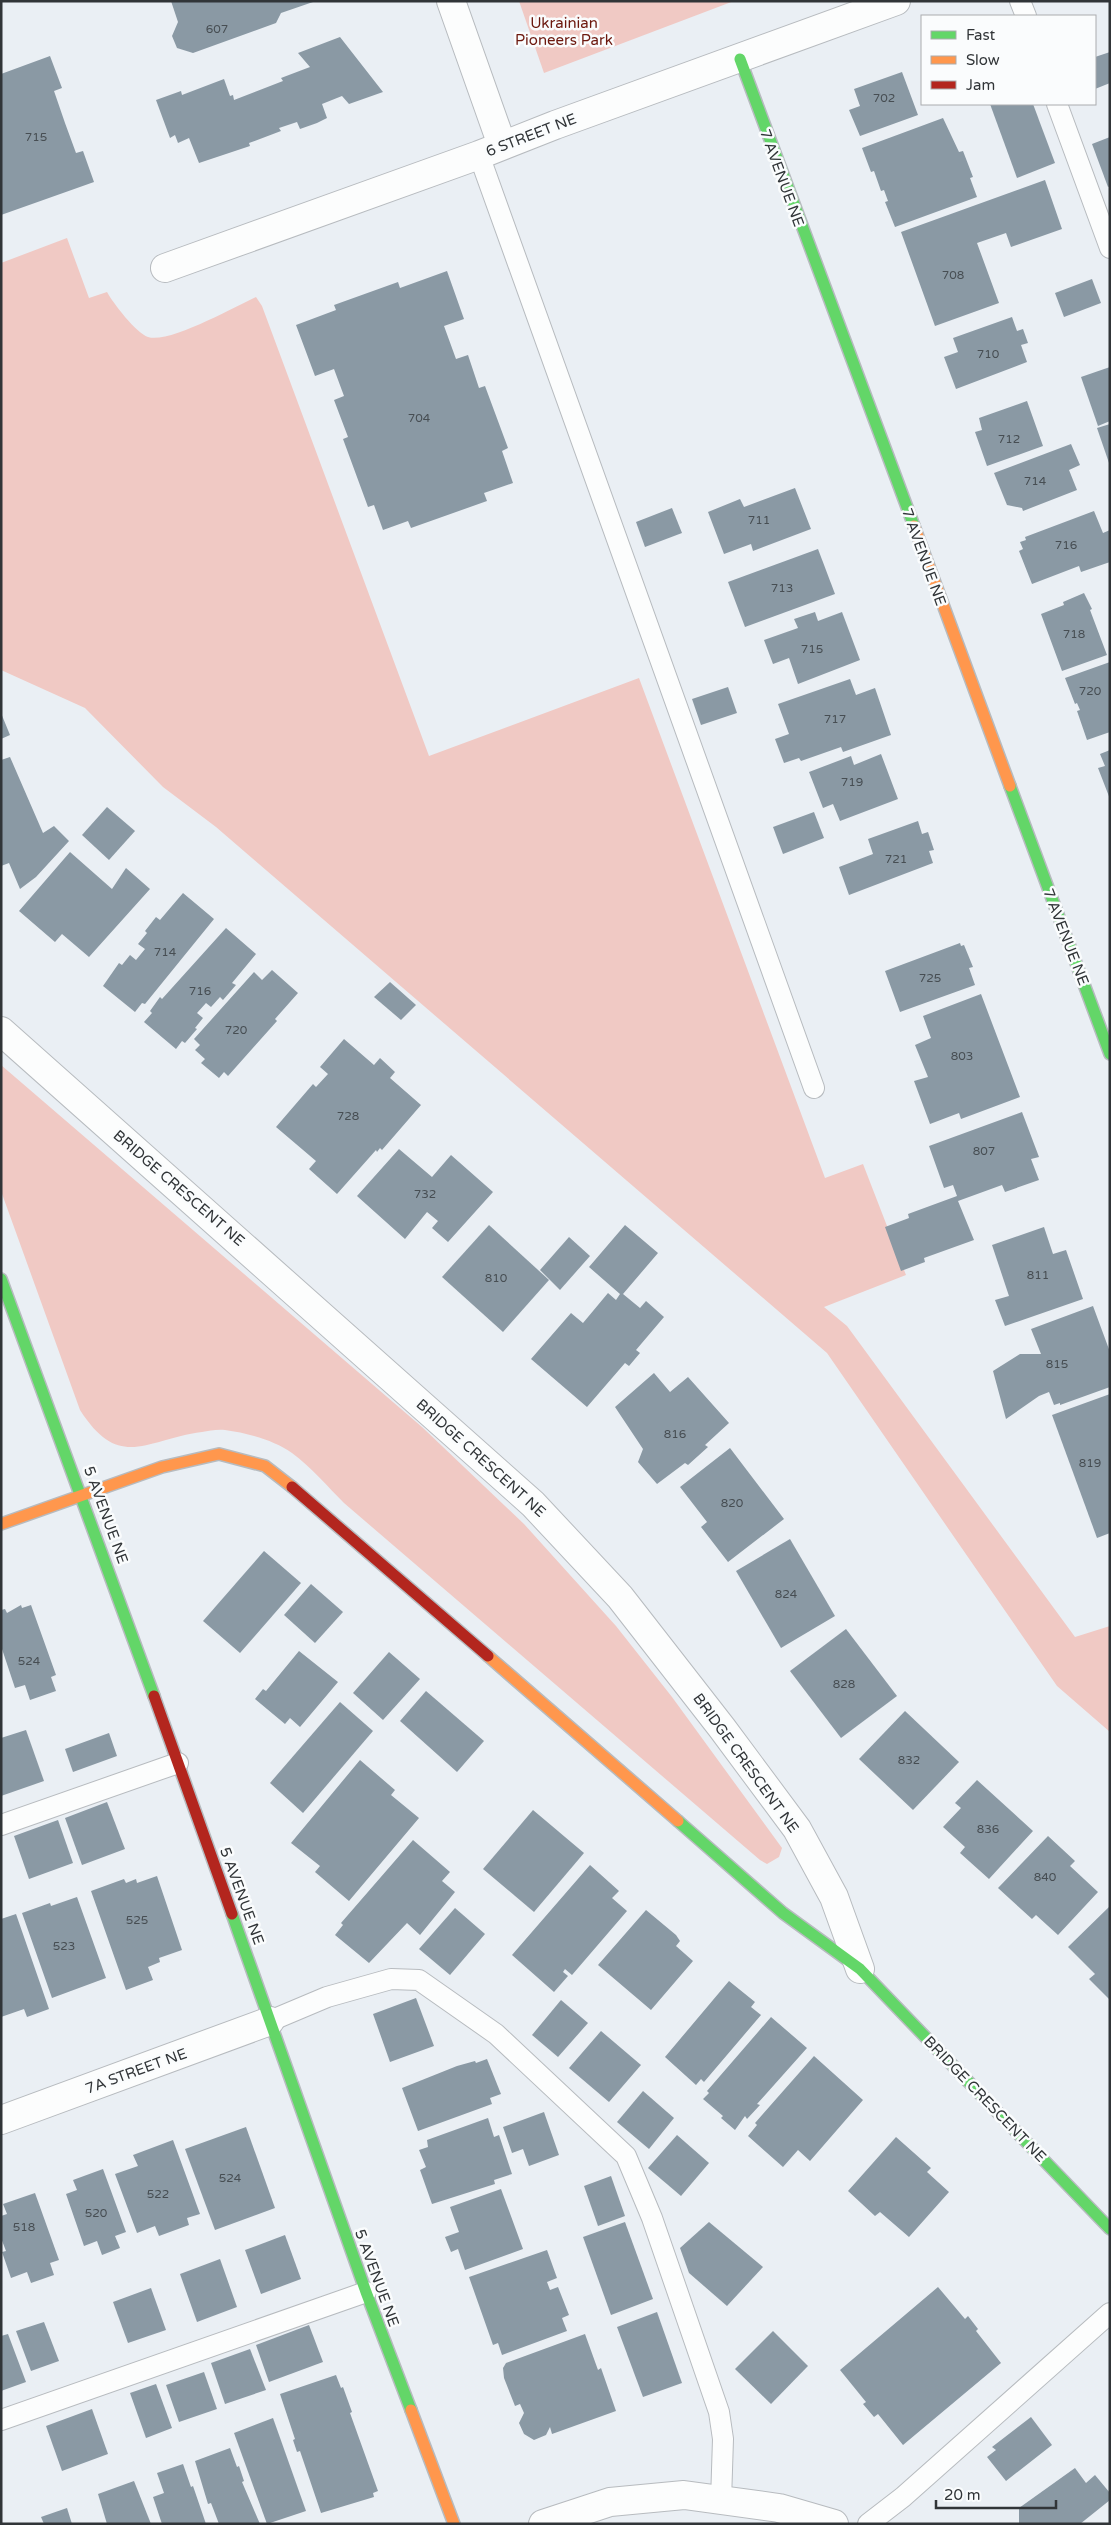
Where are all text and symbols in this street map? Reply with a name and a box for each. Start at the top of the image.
park label: Ukrainian Pioneers Park [515,14,613,49]
legend [921,15,1096,105]
house number: 607 [206,22,228,36]
text: Fast [966,26,996,44]
text: Slow [966,51,1000,69]
text: Jam [966,76,995,94]
house number: 702 [873,91,895,105]
street label: 6 STREET NE [483,109,579,161]
street label: 7 AVENUE NE [756,127,808,229]
house number: 715 [25,130,47,144]
house number: 708 [942,268,964,282]
house number: 710 [977,347,1000,361]
house number: 704 [408,411,431,425]
house number: 712 [998,432,1020,446]
house number: 714 [1024,474,1047,488]
street label: 7 AVENUE NE [898,506,950,608]
house number: 711 [748,513,770,527]
house number: 716 [1055,538,1077,552]
house number: 713 [771,581,793,595]
house number: 718 [1063,627,1085,641]
house number: 715 [801,642,823,656]
house number: 720 [1079,684,1102,698]
house number: 717 [824,712,846,726]
house number: 719 [841,775,863,789]
house number: 721 [885,852,907,866]
street label: 7 AVENUE NE [1039,886,1093,988]
house number: 714 [154,945,177,959]
house number: 725 [919,971,941,985]
house number: 716 [189,984,211,998]
house number: 720 [225,1023,248,1037]
house number: 803 [951,1049,973,1063]
house number: 728 [337,1109,359,1123]
street label: BRIDGE CRESCENT NE [110,1126,248,1250]
house number: 807 [973,1144,995,1158]
house number: 732 [414,1187,436,1201]
house number: 811 [1027,1268,1049,1282]
house number: 810 [485,1271,508,1285]
house number: 815 [1046,1357,1068,1371]
street label: BRIDGE CRESCENT NE [413,1395,549,1521]
house number: 816 [664,1427,686,1441]
house number: 819 [1079,1456,1101,1470]
street label: 5 AVENUE NE [80,1464,132,1566]
house number: 820 [721,1496,744,1510]
house number: 824 [775,1587,798,1601]
house number: 524 [18,1654,41,1668]
house number: 828 [833,1677,855,1691]
street label: BRIDGE CRESCENT NE [689,1690,803,1836]
house number: 832 [898,1753,920,1767]
house number: 836 [977,1822,999,1836]
street label: 5 AVENUE NE [216,1845,268,1947]
house number: 840 [1034,1870,1057,1884]
house number: 525 [126,1913,148,1927]
house number: 523 [53,1939,75,1953]
street label: BRIDGE CRESCENT NE [920,2032,1050,2166]
street label: 7A STREET NE [83,2044,189,2098]
house number: 524 [219,2171,242,2185]
house number: 522 [147,2187,169,2201]
house number: 520 [85,2206,108,2220]
house number: 518 [13,2220,35,2234]
street label: 5 AVENUE NE [351,2227,403,2329]
scale bar [936,2478,1056,2510]
text: 20 m [944,2486,981,2504]

